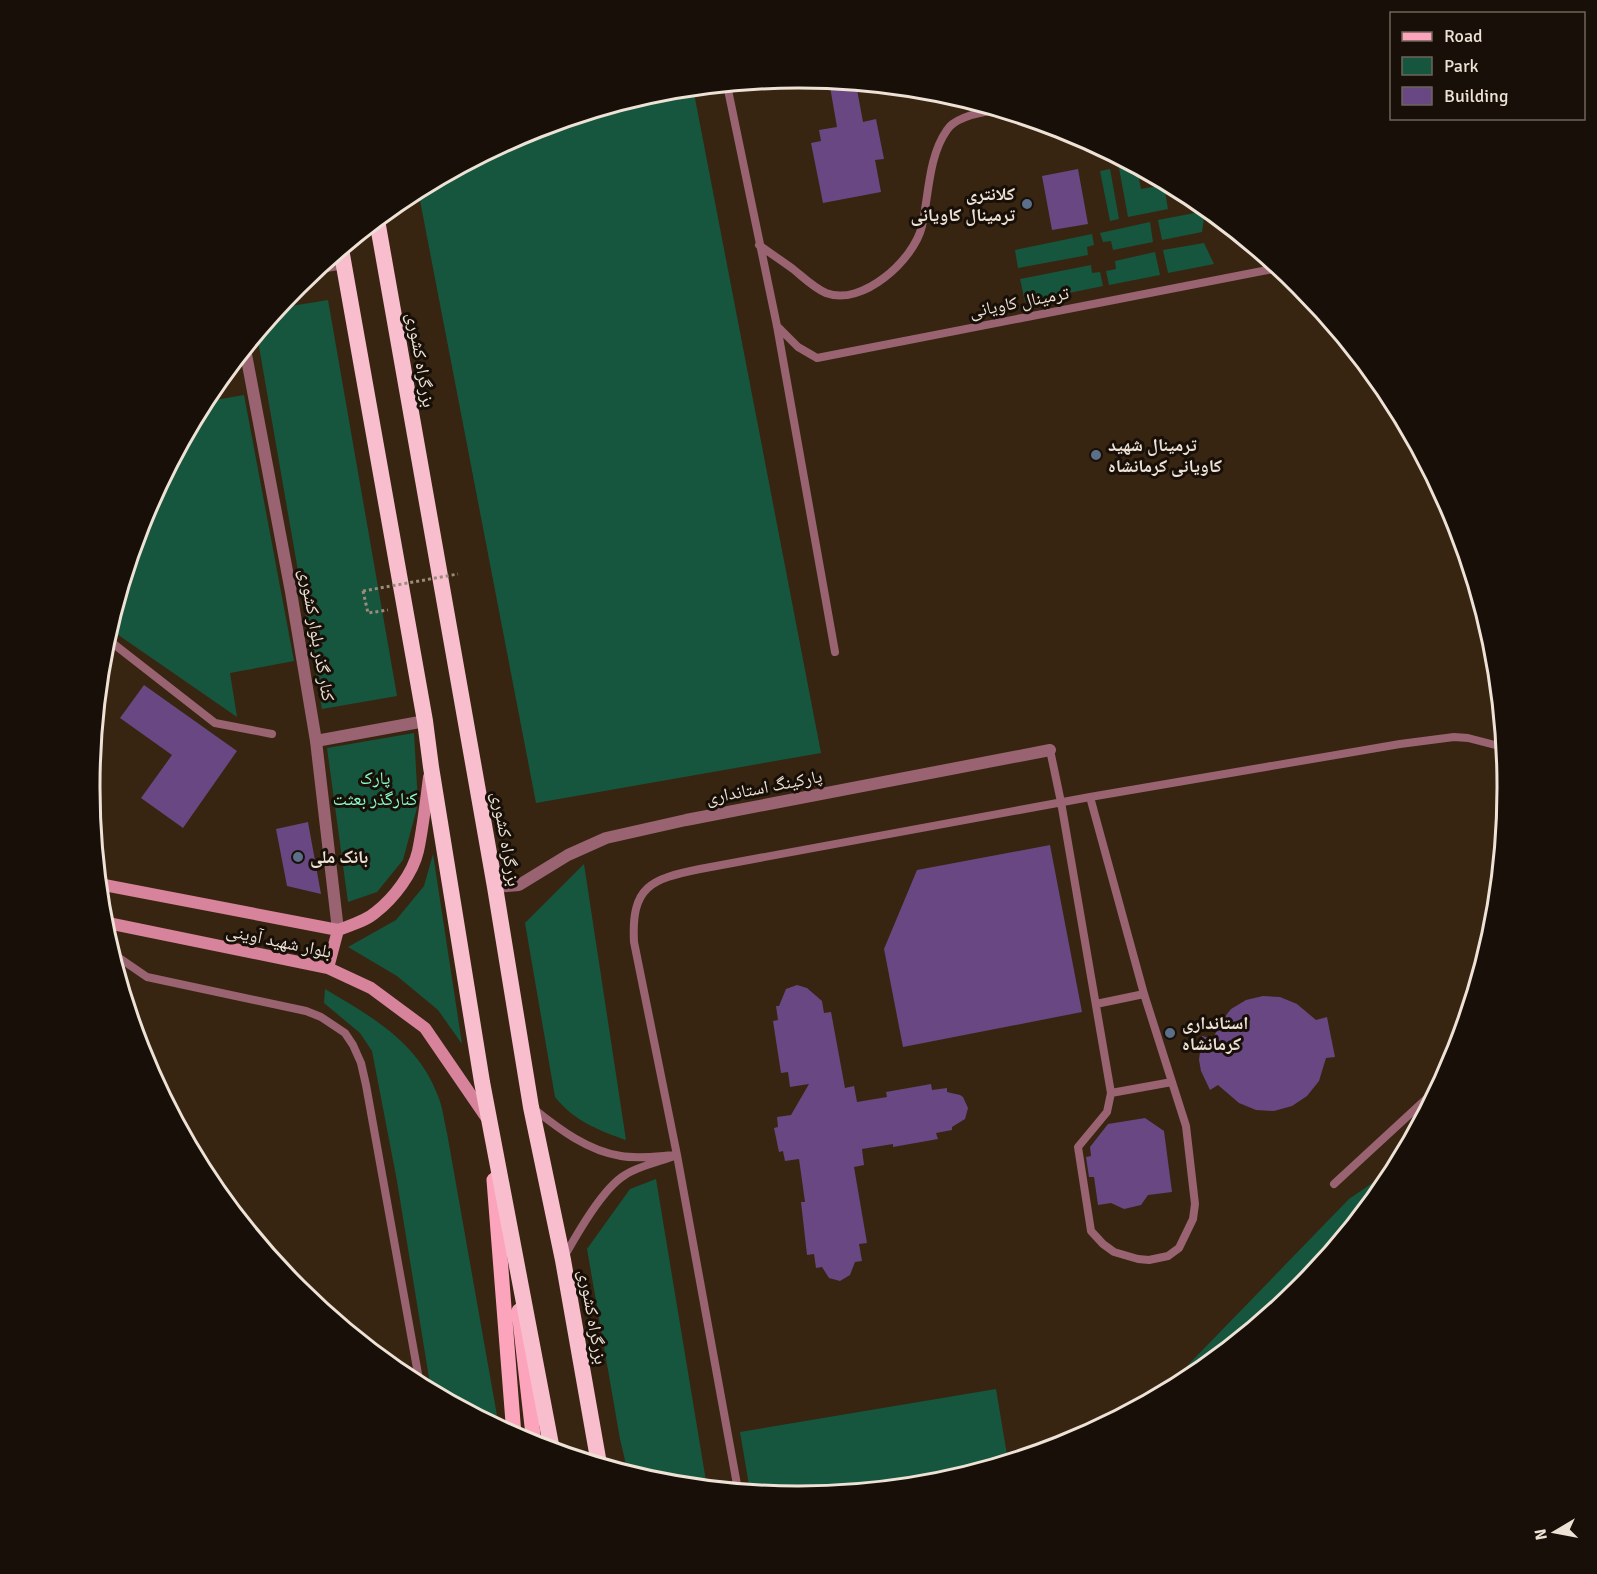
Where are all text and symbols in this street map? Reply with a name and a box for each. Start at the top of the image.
legend [1390,12,1585,120]
text: Road [1444,25,1483,47]
text: Park [1444,55,1479,77]
text: Building [1444,85,1508,107]
place label: کلانتری ترمینال کاویانی [910,183,1015,226]
marker: کلانتری ترمینال کاویانی [1020,197,1034,211]
street label: ترمینال کاویانی [967,282,1071,322]
street label: بزرگراه کشوری [402,311,440,409]
place label: ترمینال شهید کاویانی کرمانشاه [1108,434,1222,477]
marker: ترمینال شهید کاویانی کرمانشاه [1089,448,1103,462]
street label: کنار گذر بلوار کشوری [295,567,340,703]
street label: پارکینگ استانداری [704,765,824,809]
park label: پارک کنارگذر بعثت [333,767,418,810]
street label: بزرگراه کشوری [487,790,525,888]
place label: بانک ملی [310,846,368,868]
marker: بانک ملی [291,850,305,864]
street label: بلوار شهید آوینی [224,919,334,963]
place label: استانداری کرمانشاه [1182,1012,1248,1055]
marker: استانداری کرمانشاه [1163,1026,1177,1040]
street label: بزرگراه کشوری [574,1268,612,1366]
north arrow [1525,1502,1585,1562]
text: N [1530,1527,1552,1542]

